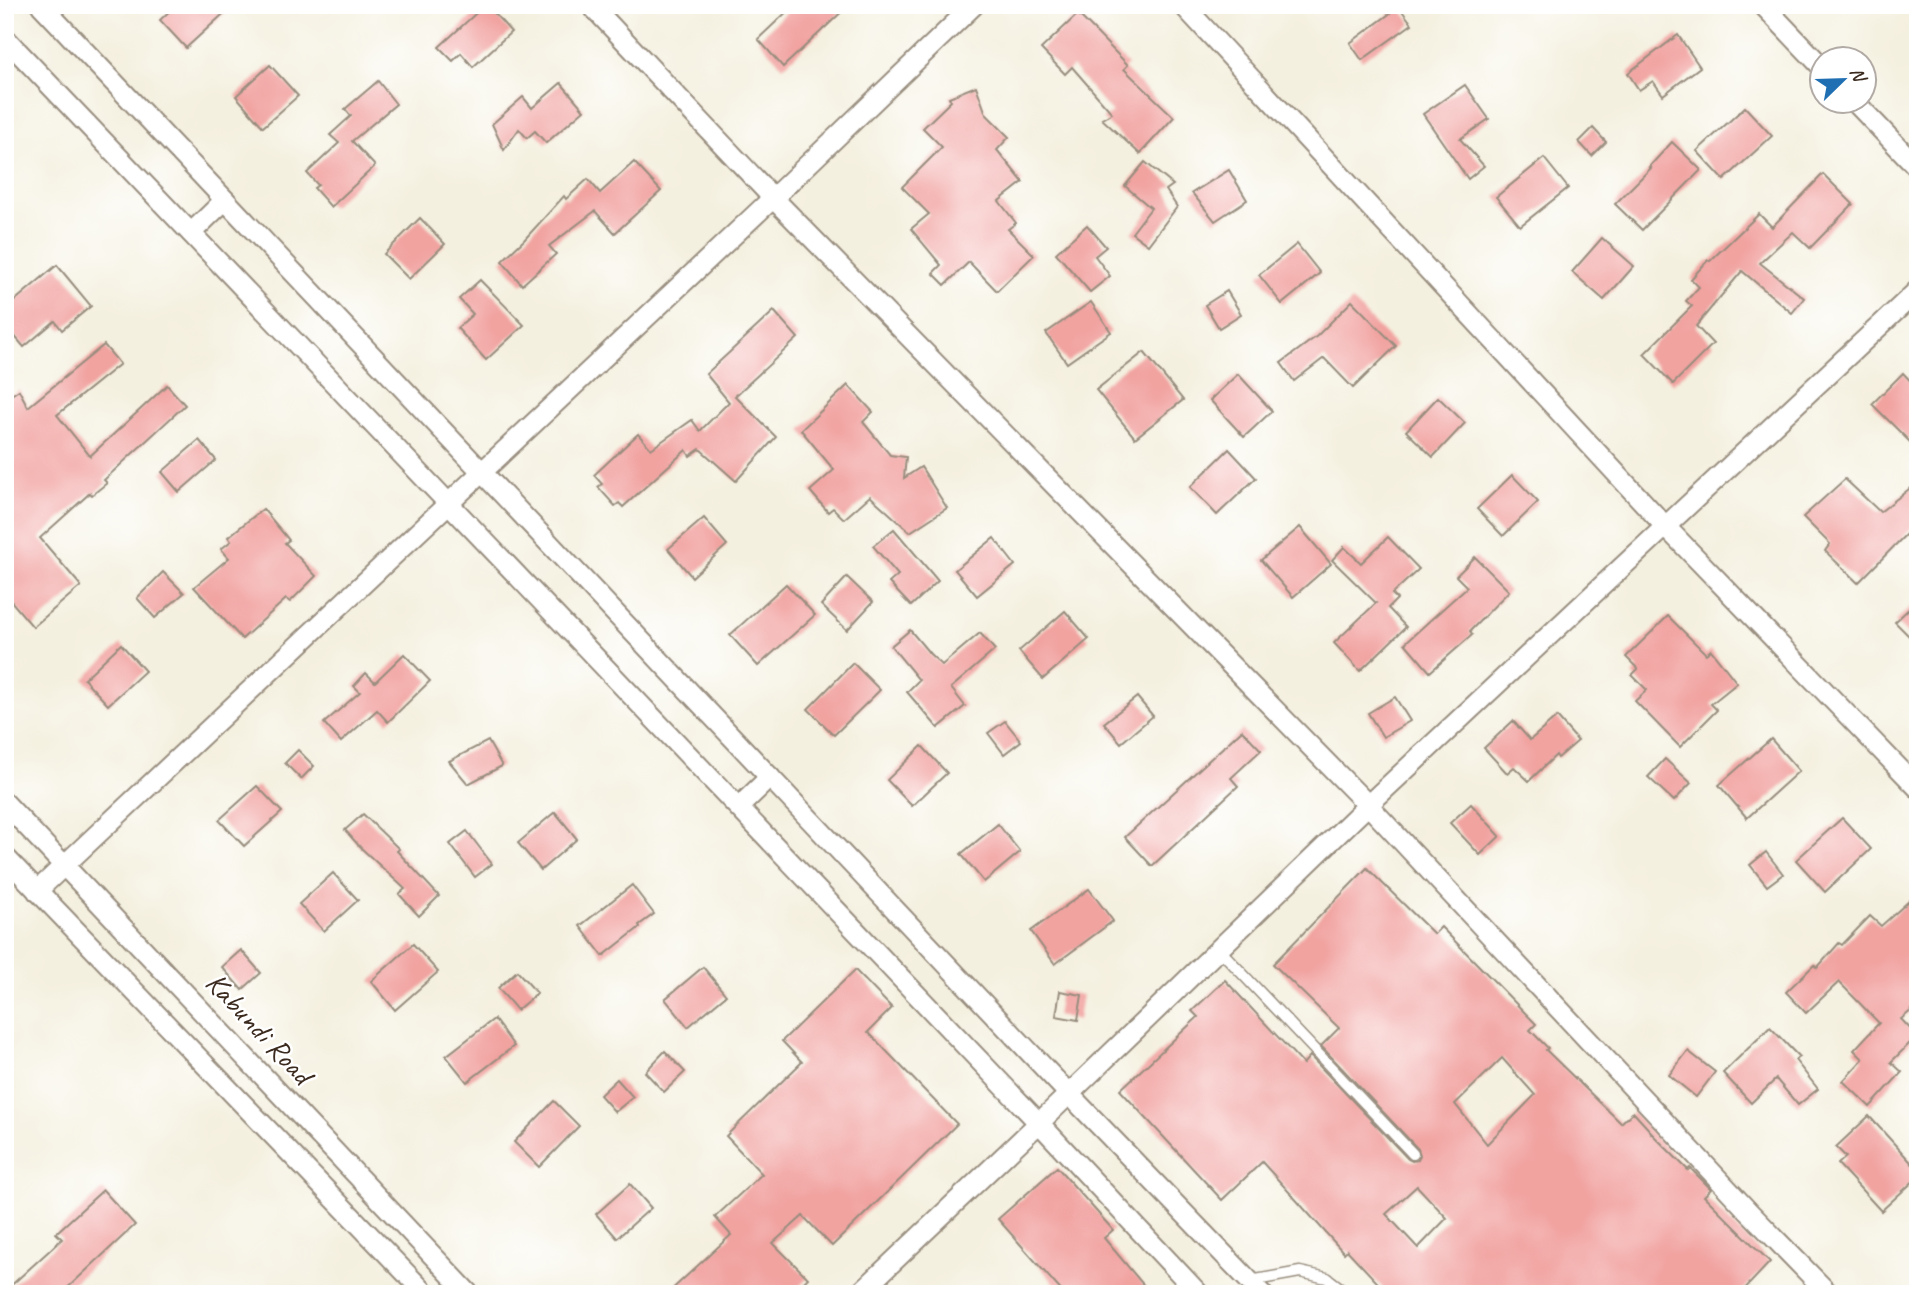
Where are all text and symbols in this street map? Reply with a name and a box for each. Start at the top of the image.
north arrow [1808,46,1878,116]
text: N [1844,64,1872,87]
street label: Kabundi Road [198,964,323,1095]

